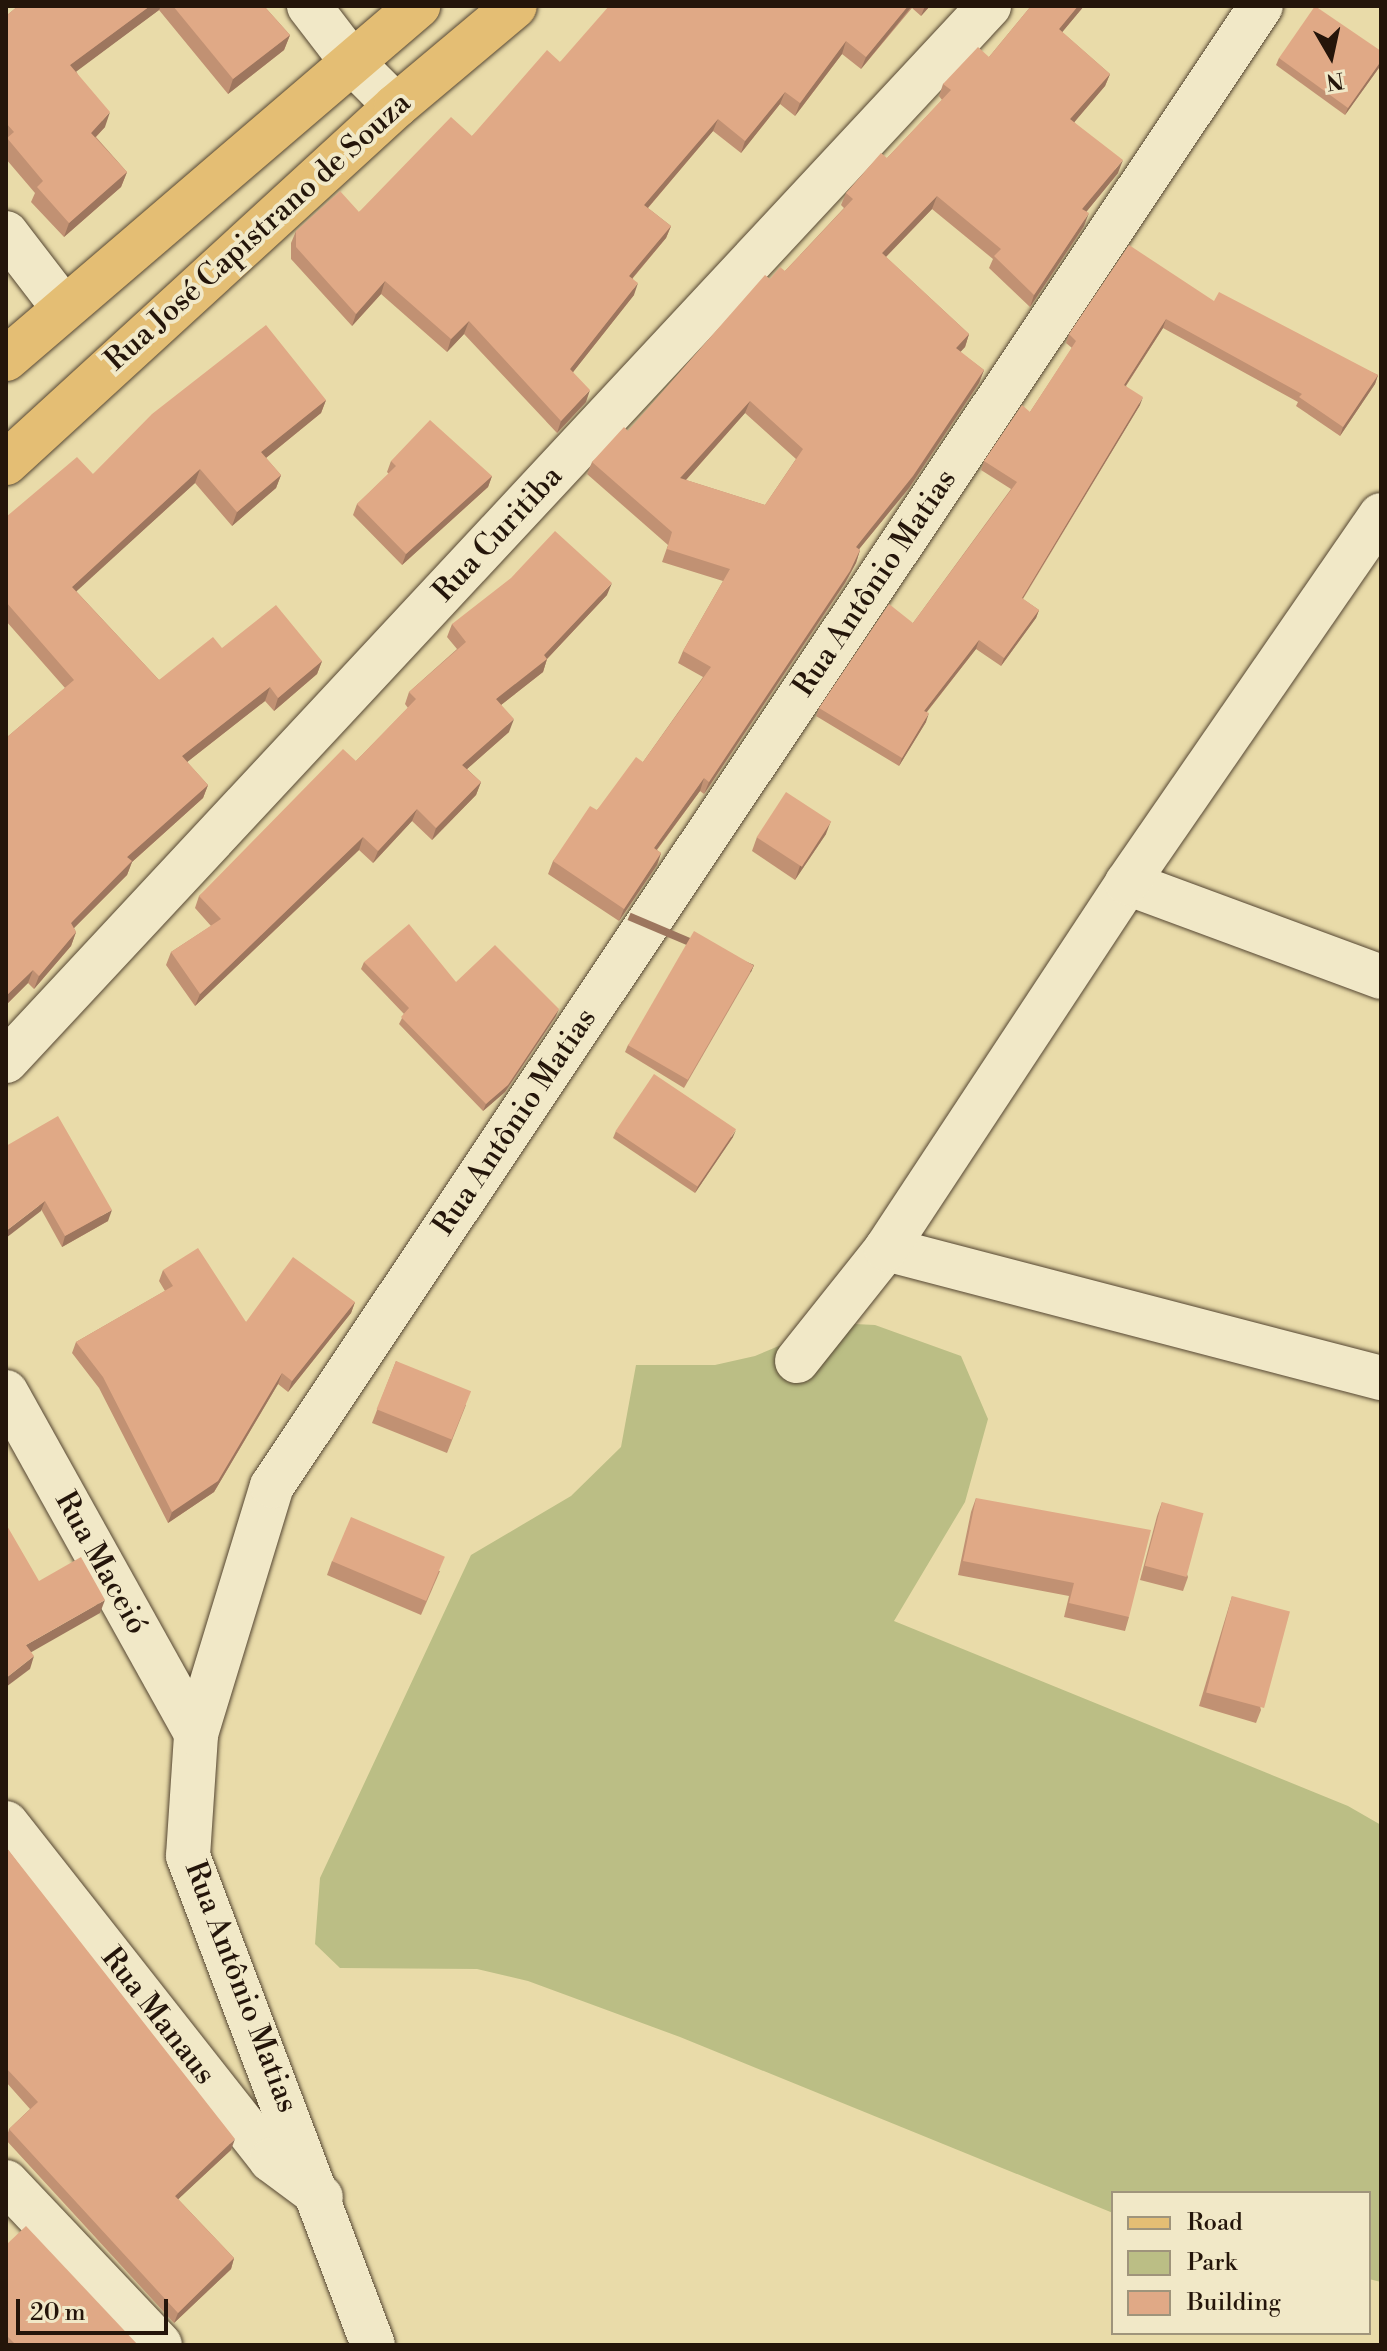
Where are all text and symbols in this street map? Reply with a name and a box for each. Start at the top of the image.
north arrow [1291,16,1371,96]
text: N [1324,66,1346,95]
street label: Rua José Capistrano de Souza [98,85,418,379]
street label: Rua Curitiba [426,459,570,609]
street label: Rua Antônio Matias [786,463,964,703]
street label: Rua Antônio Matias [426,1002,604,1242]
street label: Rua Maceió [47,1485,155,1641]
street label: Rua Antônio Matias [177,1856,305,2118]
street label: Rua Manaus [93,1940,223,2092]
legend [1111,2191,1371,2335]
text: Road [1187,2208,1243,2238]
text: Park [1187,2248,1237,2278]
scale bar [20,2283,172,2333]
text: Building [1187,2288,1281,2318]
text: 20 m [30,2298,86,2328]

